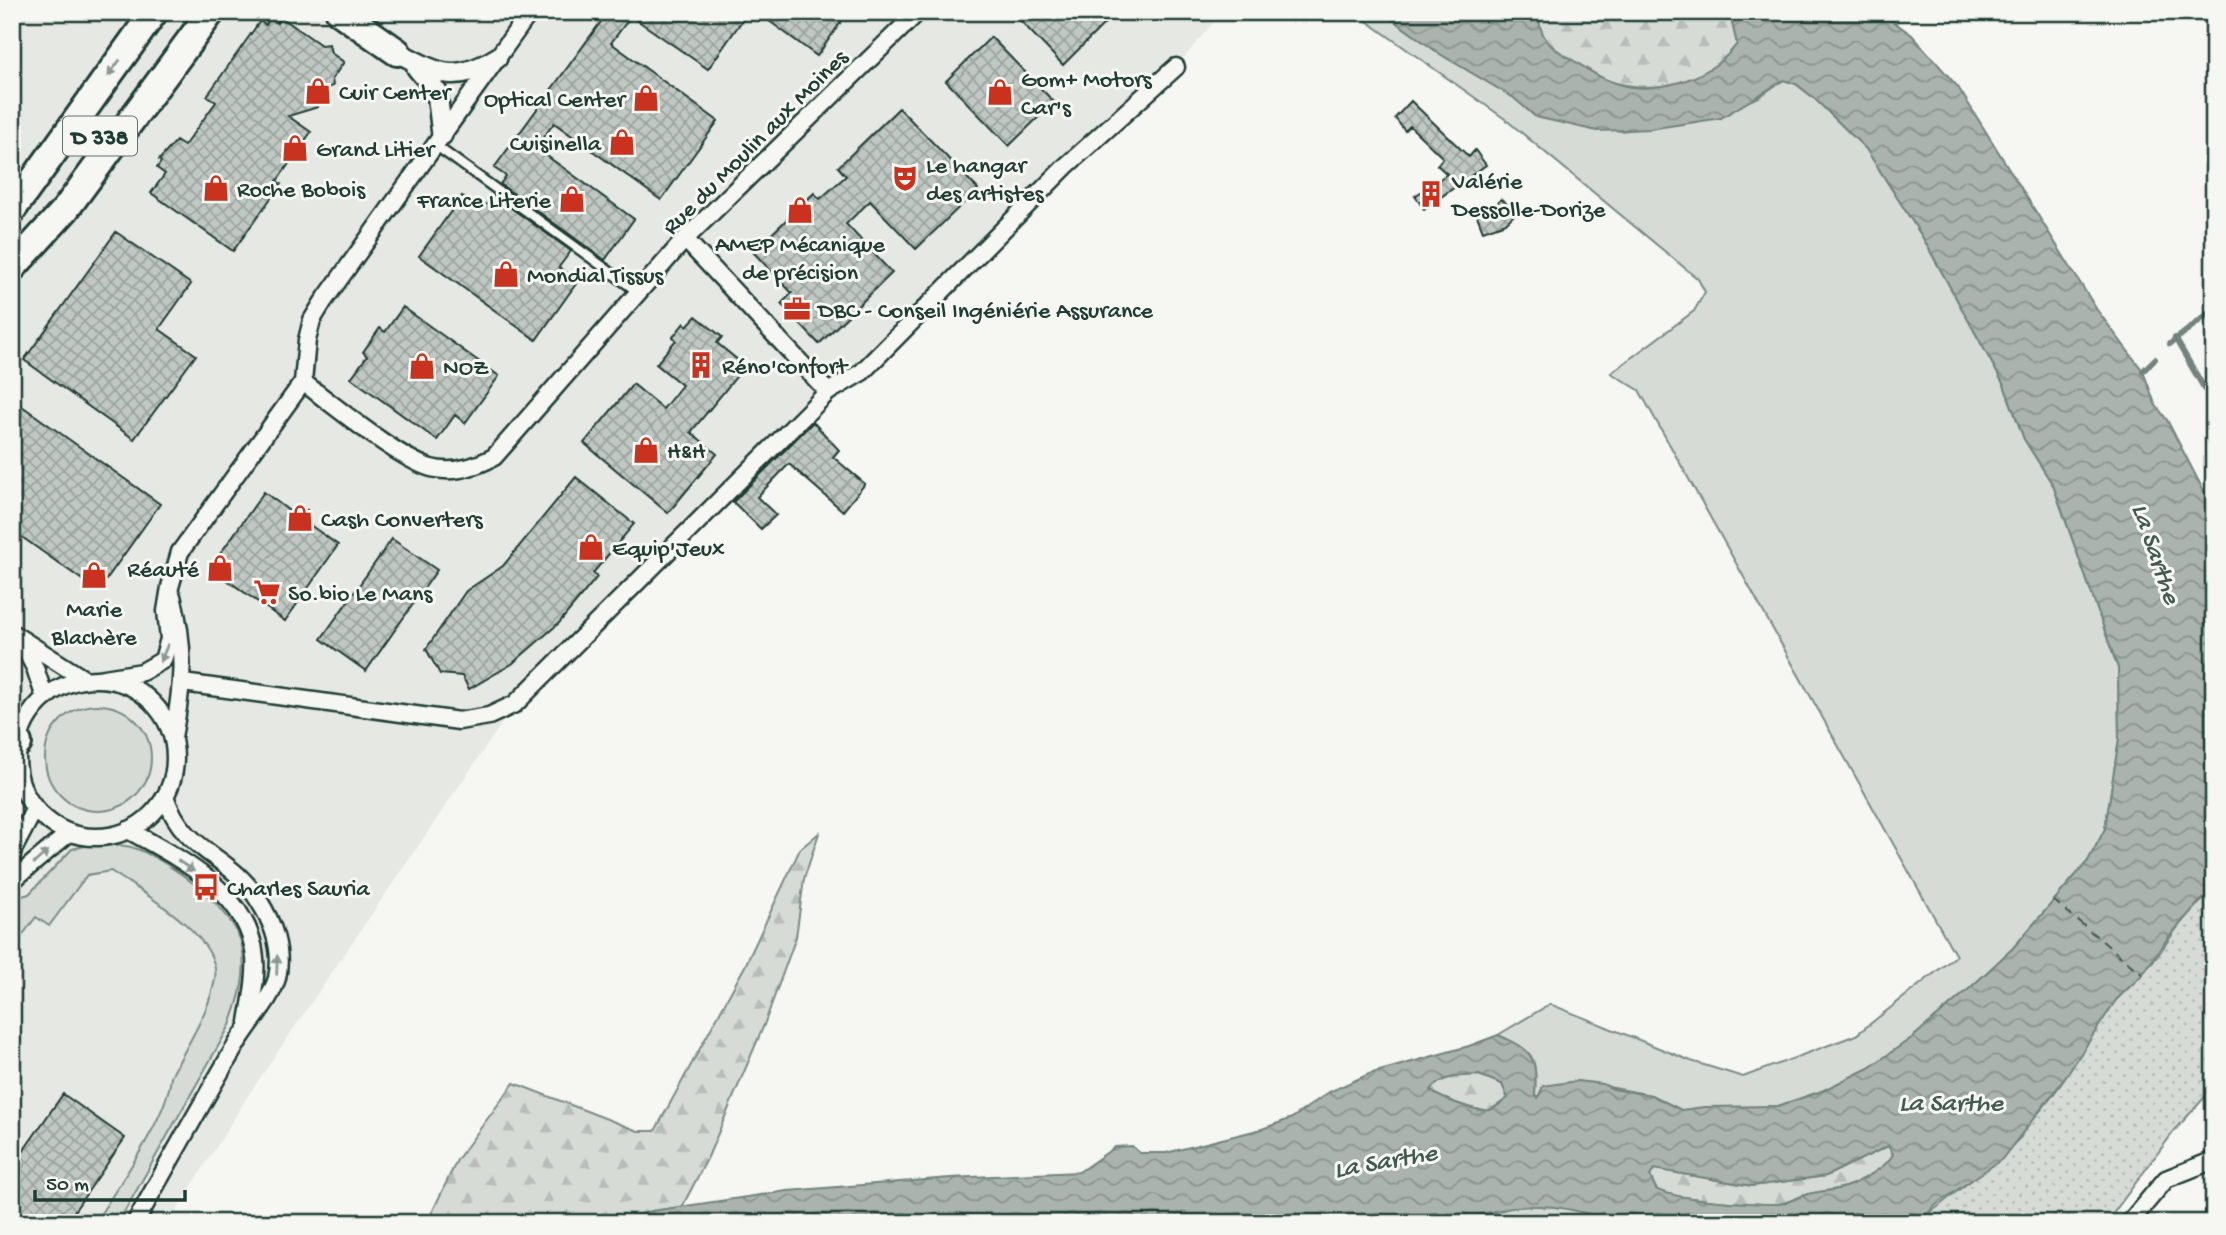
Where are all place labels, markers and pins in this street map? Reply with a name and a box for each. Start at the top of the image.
place label: Gom+ Motors Car's [1021,67,1153,124]
shop icon: Cuir Center [303,76,333,106]
shop icon: Gom+ Motors Car's [985,77,1015,107]
place label: Cuir Center [339,80,453,109]
shop icon: Optical Center [631,83,661,113]
place label: Optical Center [484,87,628,116]
shop icon: Cuisinella [607,127,637,157]
place label: Cuisinella [510,131,602,160]
shop icon: Grand Litier [280,133,310,163]
place label: Grand Litier [316,137,436,166]
place label: Le hangar des artistes [926,153,1045,210]
theatre icon: Le hangar des artistes [890,163,920,193]
place label: Valérie Dessolle-Dorize [1450,169,1606,226]
shop icon: Roche Bobois [201,173,231,203]
place label: Roche Bobois [237,177,366,206]
building icon: Valérie Dessolle-Dorize [1416,179,1446,209]
shop icon: France Literie [557,184,587,214]
place label: France Literie [416,188,552,217]
shop icon: AMEP Mécanique de précision [785,195,815,225]
place label: AMEP Mécanique de précision [715,232,886,289]
shop icon: Mondial Tissus [491,259,521,289]
place label: Mondial Tissus [527,263,664,292]
office icon: DBC - Conseil Ingéniérie Assurance [782,294,812,324]
place label: DBC - Conseil Ingéniérie Assurance [816,298,1154,327]
building icon: Réno'confort [686,350,716,380]
shop icon: NOZ [407,351,437,381]
place label: Réno'confort [722,354,849,383]
place label: NOZ [443,355,489,384]
shop icon: H&H [631,435,661,465]
place label: H&H [667,439,706,468]
shop icon: Cash Converters [285,503,315,533]
place label: Cash Converters [321,507,484,536]
shop icon: Equip'Jeux [576,532,606,562]
place label: Equip'Jeux [612,536,725,565]
shop icon: Réauté [205,553,235,583]
place label: Réauté [127,557,200,586]
shop icon: Marie Blachère [79,560,109,590]
supermarket icon: So.bio Le Mans [252,577,282,607]
place label: So.bio Le Mans [288,581,433,610]
place label: Marie Blachère [50,597,137,654]
bus stop icon: Charles Sauria [191,872,221,902]
place label: Charles Sauria [227,876,370,905]

